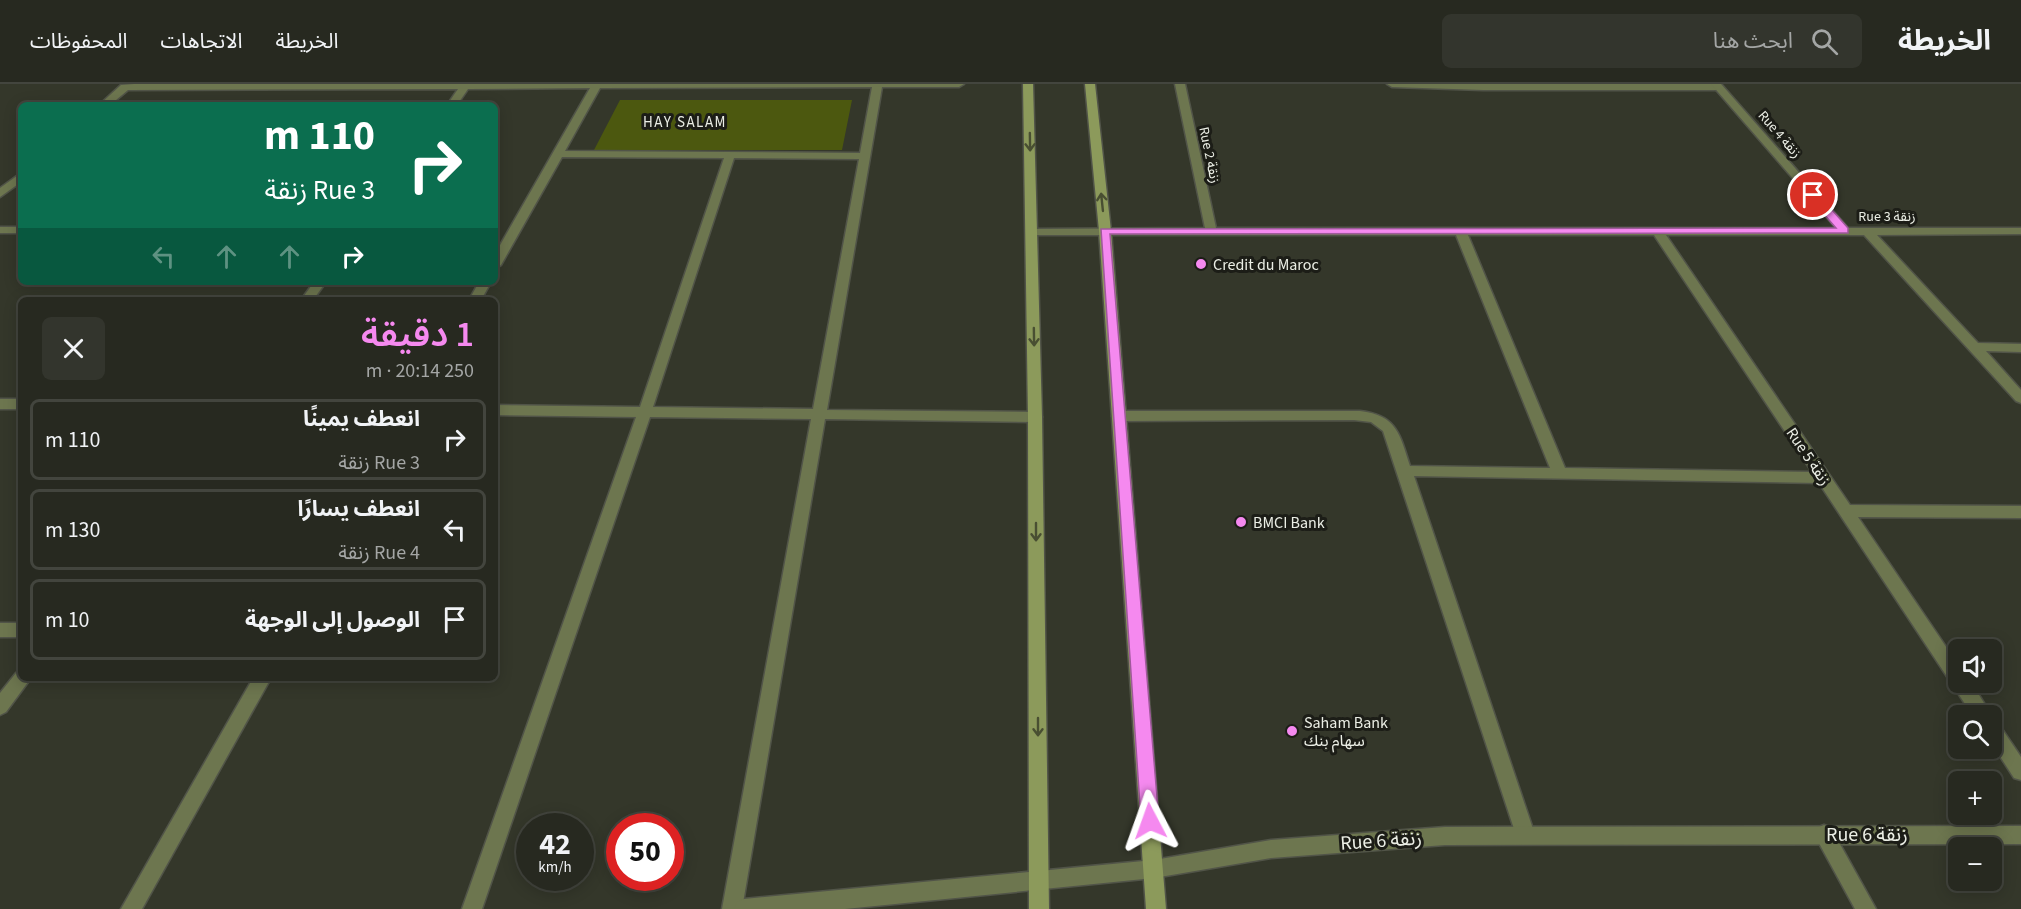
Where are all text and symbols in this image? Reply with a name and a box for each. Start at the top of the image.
search box [1442,14,1862,68]
text: الخريطة [1898,21,1991,61]
text: ابحث هنا [1713,25,1793,57]
icon: search [1808,25,1841,58]
text: المحفوظات [30,26,127,56]
text: الاتجاهات [160,26,242,56]
text: الخريطة [275,26,338,56]
text: 110 m [264,106,375,166]
street label: Rue 4 زنقة [1753,106,1806,163]
district label: HAY SALAM [643,112,727,133]
street label: Rue 2 زنقة [1193,125,1225,185]
icon: right [396,126,474,204]
one-way arrow [1024,132,1035,152]
pin [1787,169,1838,220]
text: Rue 3 زنقة [264,171,375,210]
icon: arrive [1796,178,1829,211]
one-way arrow [1096,192,1107,212]
street label: Rue 3 زنقة [1858,207,1916,227]
icon: left [147,240,180,273]
icon: ahead [210,240,243,273]
icon: ahead [273,240,306,273]
icon: right [336,240,369,273]
place label: Credit du Maroc [1213,254,1319,276]
marker: Credit du Maroc [1194,257,1208,271]
text: 1 دقيقة [361,309,474,360]
button: close [42,317,105,380]
one-way arrow [1028,327,1040,347]
text: 250 m · 20:14 [366,357,474,385]
text: انعطف يمينًا [303,403,420,435]
icon: right [438,423,471,456]
street label: Rue 5 زنقة [1781,423,1836,490]
text: 110 m [45,424,100,456]
text: Rue 3 زنقة [338,449,420,477]
text: انعطف يسارًا [297,493,420,525]
place label: BMCI Bank [1253,512,1325,534]
icon: left [438,513,471,546]
text: 130 m [45,514,100,546]
marker: BMCI Bank [1234,515,1248,529]
one-way arrow [1030,522,1042,542]
text: Rue 4 زنقة [338,539,420,567]
icon: arrive [438,603,471,636]
text: 10 m [45,604,90,636]
text: الوصول إلى الوجهة [245,604,420,636]
map controls [1948,639,2002,891]
button: sound [1948,639,2002,693]
button: search [1948,705,2002,759]
place label: Saham Bank سهام بنك [1304,712,1388,753]
one-way arrow [1032,717,1044,737]
marker: Saham Bank سهام بنك [1285,724,1299,738]
button: + [1948,771,2002,825]
position arrow [1118,789,1182,853]
speed limit sign: 50 [606,813,684,891]
street label: Rue 6 زنقة [1826,821,1908,849]
text: 42 [539,823,571,866]
street label: Rue 6 زنقة [1339,824,1423,858]
button: − [1948,837,2002,891]
text: km/h [538,857,572,878]

